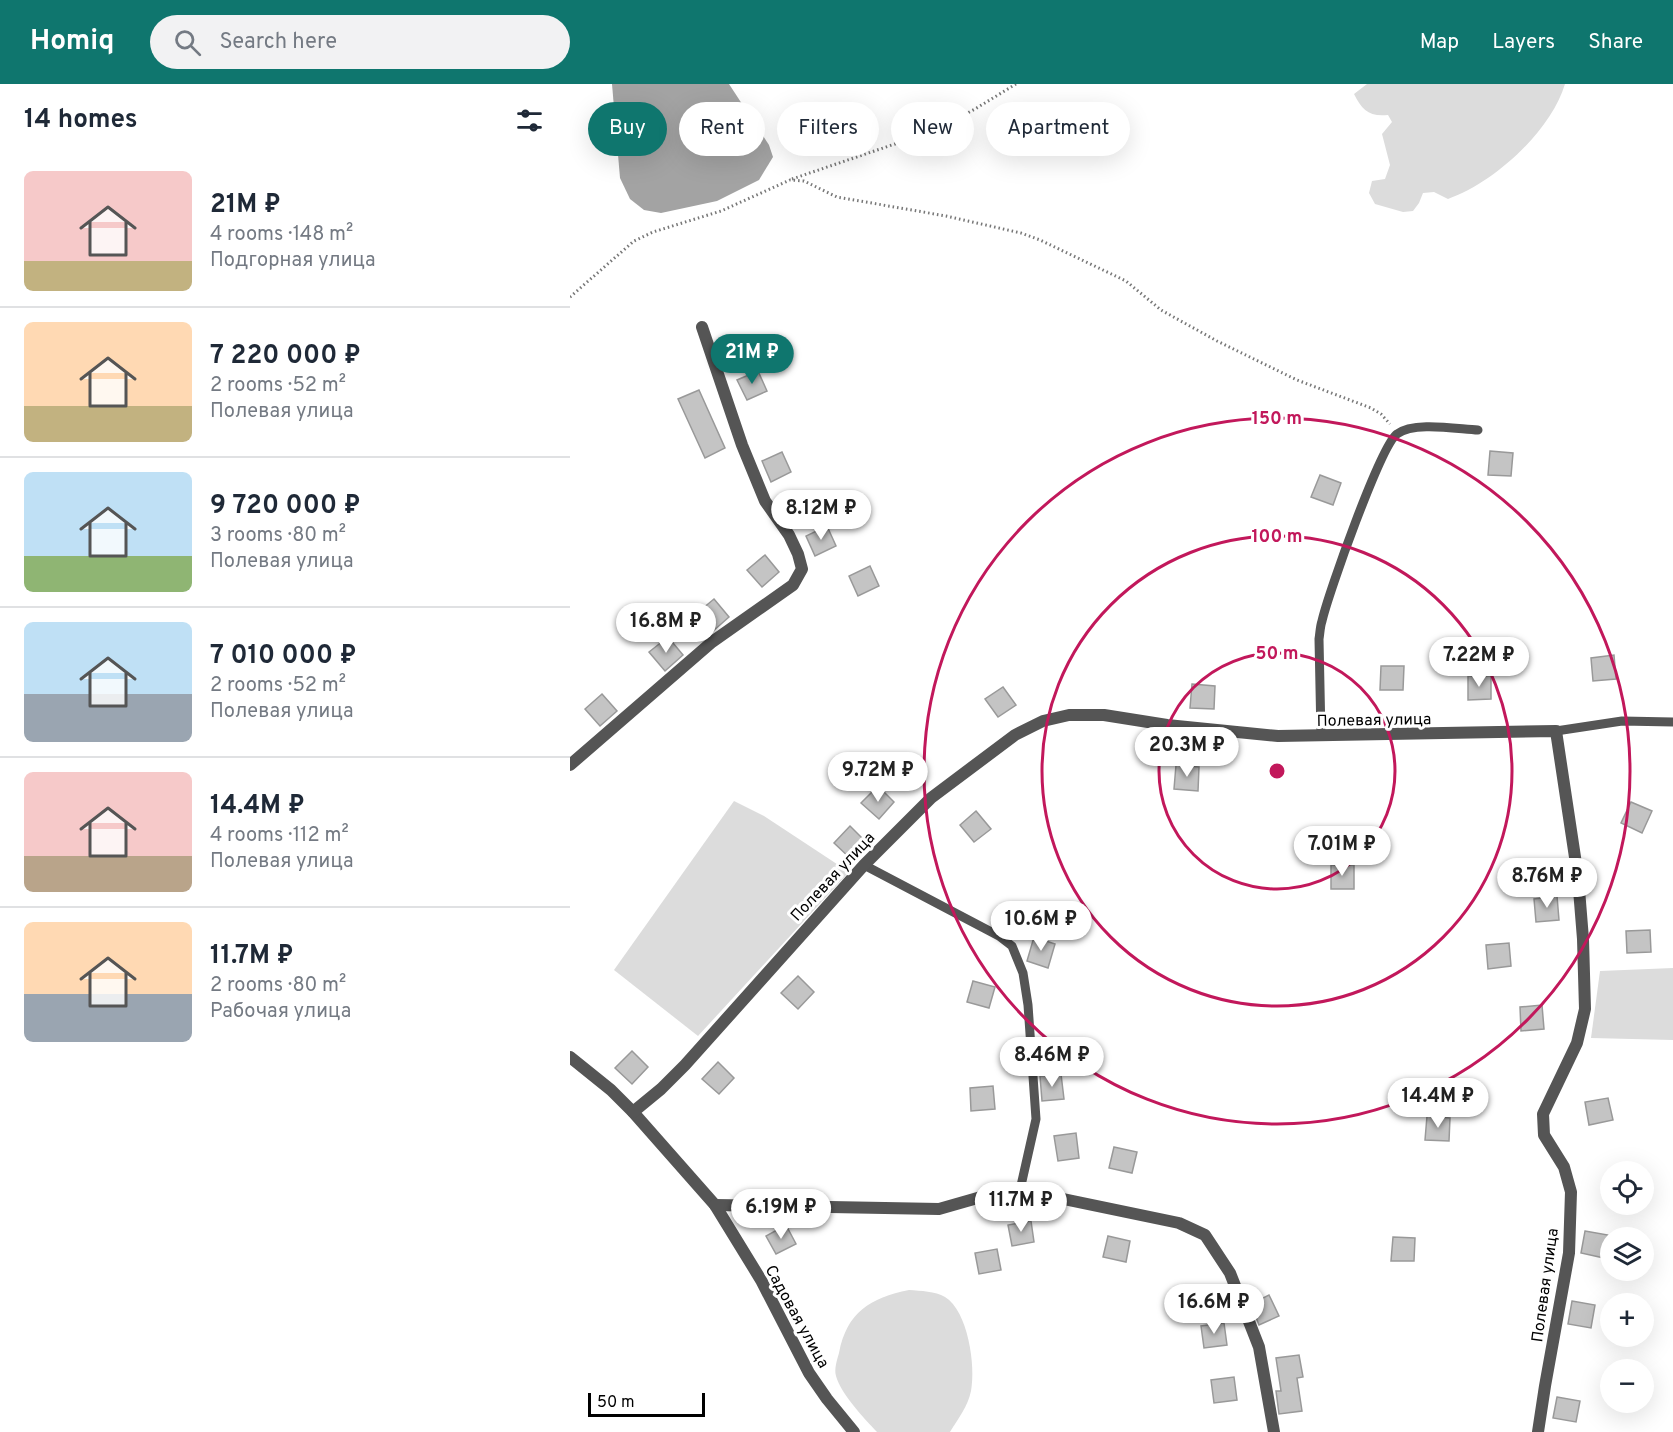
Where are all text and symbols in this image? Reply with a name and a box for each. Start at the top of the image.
search box [150,15,570,69]
text: Homiq [30,24,114,60]
icon: search [171,26,204,59]
text: Search here [219,29,337,56]
text: Map [1420,29,1459,56]
text: Layers [1492,29,1555,56]
text: Share [1588,29,1643,56]
chip: Buy [588,102,667,156]
chip: Rent [679,102,765,156]
chip: Filters [777,102,879,156]
chip: New [891,102,974,156]
chip: Apartment [986,102,1130,156]
text: 14 homes [24,104,138,137]
icon: filters [513,104,546,137]
text: 21M ₽ [210,189,281,222]
icon: home [72,195,144,267]
text: 4 rooms · 148 m² [210,222,353,248]
text: Подгорная улица [210,248,376,274]
pin: 21M ₽ [710,334,794,385]
text: 7 220 000 ₽ [210,340,361,373]
text: 21M ₽ [725,340,779,366]
icon: home [72,346,144,418]
text: 2 rooms · 52 m² [210,373,346,399]
text: Полевая улица [210,399,354,425]
text: 150 m [1252,408,1302,431]
text: 9 720 000 ₽ [210,490,361,523]
pin: 8.12M ₽ [766,490,876,541]
icon: home [72,496,144,568]
text: 8.12M ₽ [785,496,857,522]
text: 3 rooms · 80 m² [210,523,346,549]
text: 100 m [1251,526,1303,549]
text: Полевая улица [210,549,354,575]
pin: 16.8M ₽ [611,603,721,654]
text: 16.8M ₽ [630,609,702,635]
pin: 7.22M ₽ [1424,637,1534,688]
text: 7 010 000 ₽ [210,640,357,673]
text: 50 m [1255,643,1299,666]
text: 7.22M ₽ [1443,643,1515,669]
icon: home [72,646,144,718]
text: 2 rooms · 52 m² [210,673,346,699]
text: Полевая улица [210,699,354,725]
street label: Полевая улица [1316,710,1432,732]
pin: 20.3M ₽ [1132,727,1242,778]
text: 20.3M ₽ [1149,733,1225,759]
pin: 9.72M ₽ [823,752,933,803]
text: 9.72M ₽ [842,758,914,784]
centre of rings [1267,761,1287,781]
text: 14.4M ₽ [210,790,305,823]
icon: home [72,796,144,868]
text: 4 rooms · 112 m² [210,823,349,849]
pin: 7.01M ₽ [1287,826,1397,877]
street label: Полевая улица [787,829,880,926]
text: 7.01M ₽ [1308,832,1376,858]
text: Полевая улица [210,849,354,875]
pin: 8.76M ₽ [1492,858,1602,909]
text: 8.76M ₽ [1511,864,1583,890]
pin: 10.6M ₽ [986,901,1096,952]
text: 10.6M ₽ [1005,907,1077,933]
text: 11.7M ₽ [210,940,294,973]
icon: home [72,946,144,1018]
text: 2 rooms · 80 m² [210,973,346,999]
text: Рабочая улица [210,999,351,1025]
pin: 8.46M ₽ [997,1037,1107,1088]
text: 8.46M ₽ [1014,1043,1090,1069]
pin: 14.4M ₽ [1383,1078,1493,1129]
text: 14.4M ₽ [1402,1084,1474,1110]
map controls [1600,1161,1654,1413]
button: locate [1600,1161,1654,1215]
pin: 11.7M ₽ [966,1182,1076,1233]
text: 11.7M ₽ [989,1188,1053,1214]
pin: 6.19M ₽ [726,1189,836,1240]
text: 6.19M ₽ [745,1195,817,1221]
street label: Полевая улица [1528,1227,1564,1344]
button: layers [1600,1227,1654,1281]
street label: Садовая улица [760,1262,833,1372]
pin: 16.6M ₽ [1159,1284,1269,1335]
text: 16.6M ₽ [1178,1290,1250,1316]
button: + [1600,1293,1654,1347]
button: − [1600,1359,1654,1413]
scale bar [588,1390,705,1418]
text: 50 m [597,1393,635,1413]

